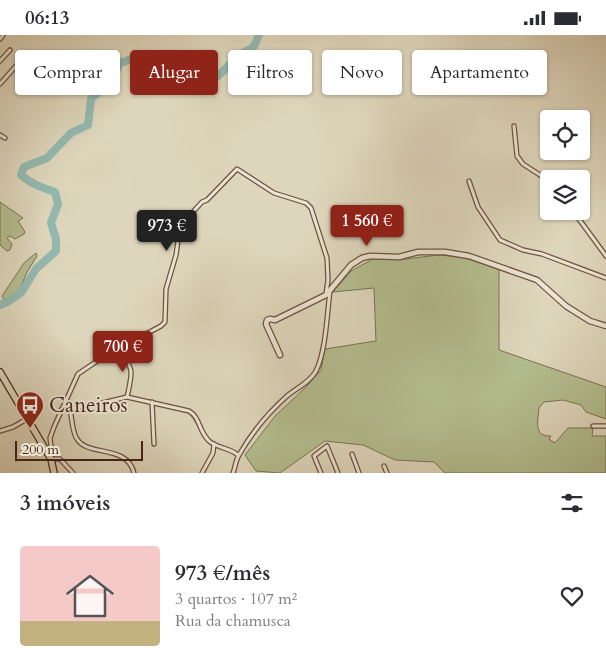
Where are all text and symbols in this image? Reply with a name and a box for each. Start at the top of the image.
text: 06:13 [25,5,69,31]
chip: Comprar [15,50,120,95]
chip: Alugar [130,50,218,95]
chip: Filtros [228,50,312,95]
chip: Novo [322,50,402,95]
chip: Apartamento [412,50,547,95]
map controls [540,110,590,220]
button: locate [540,110,590,160]
button: layers [540,170,590,220]
pin: 1 560 € [321,205,413,247]
pin: 973 € [132,209,202,252]
text: 1 560 € [342,210,392,232]
text: 973 € [148,215,186,237]
pin: 700 € [88,331,158,373]
text: 700 € [104,336,142,358]
bus stop icon: Caneiros [15,390,45,429]
place label: Caneiros [49,391,128,420]
scale bar [15,438,142,461]
text: 200 m [22,440,59,459]
text: 3 imóveis [20,489,110,518]
icon: filters [558,489,586,517]
text: 973 €/mês [175,559,270,588]
icon: home [60,566,120,626]
icon: heart [558,582,586,610]
text: 3 quartos · 107 m² [175,588,297,610]
text: Rua da chamusca [175,610,291,632]

